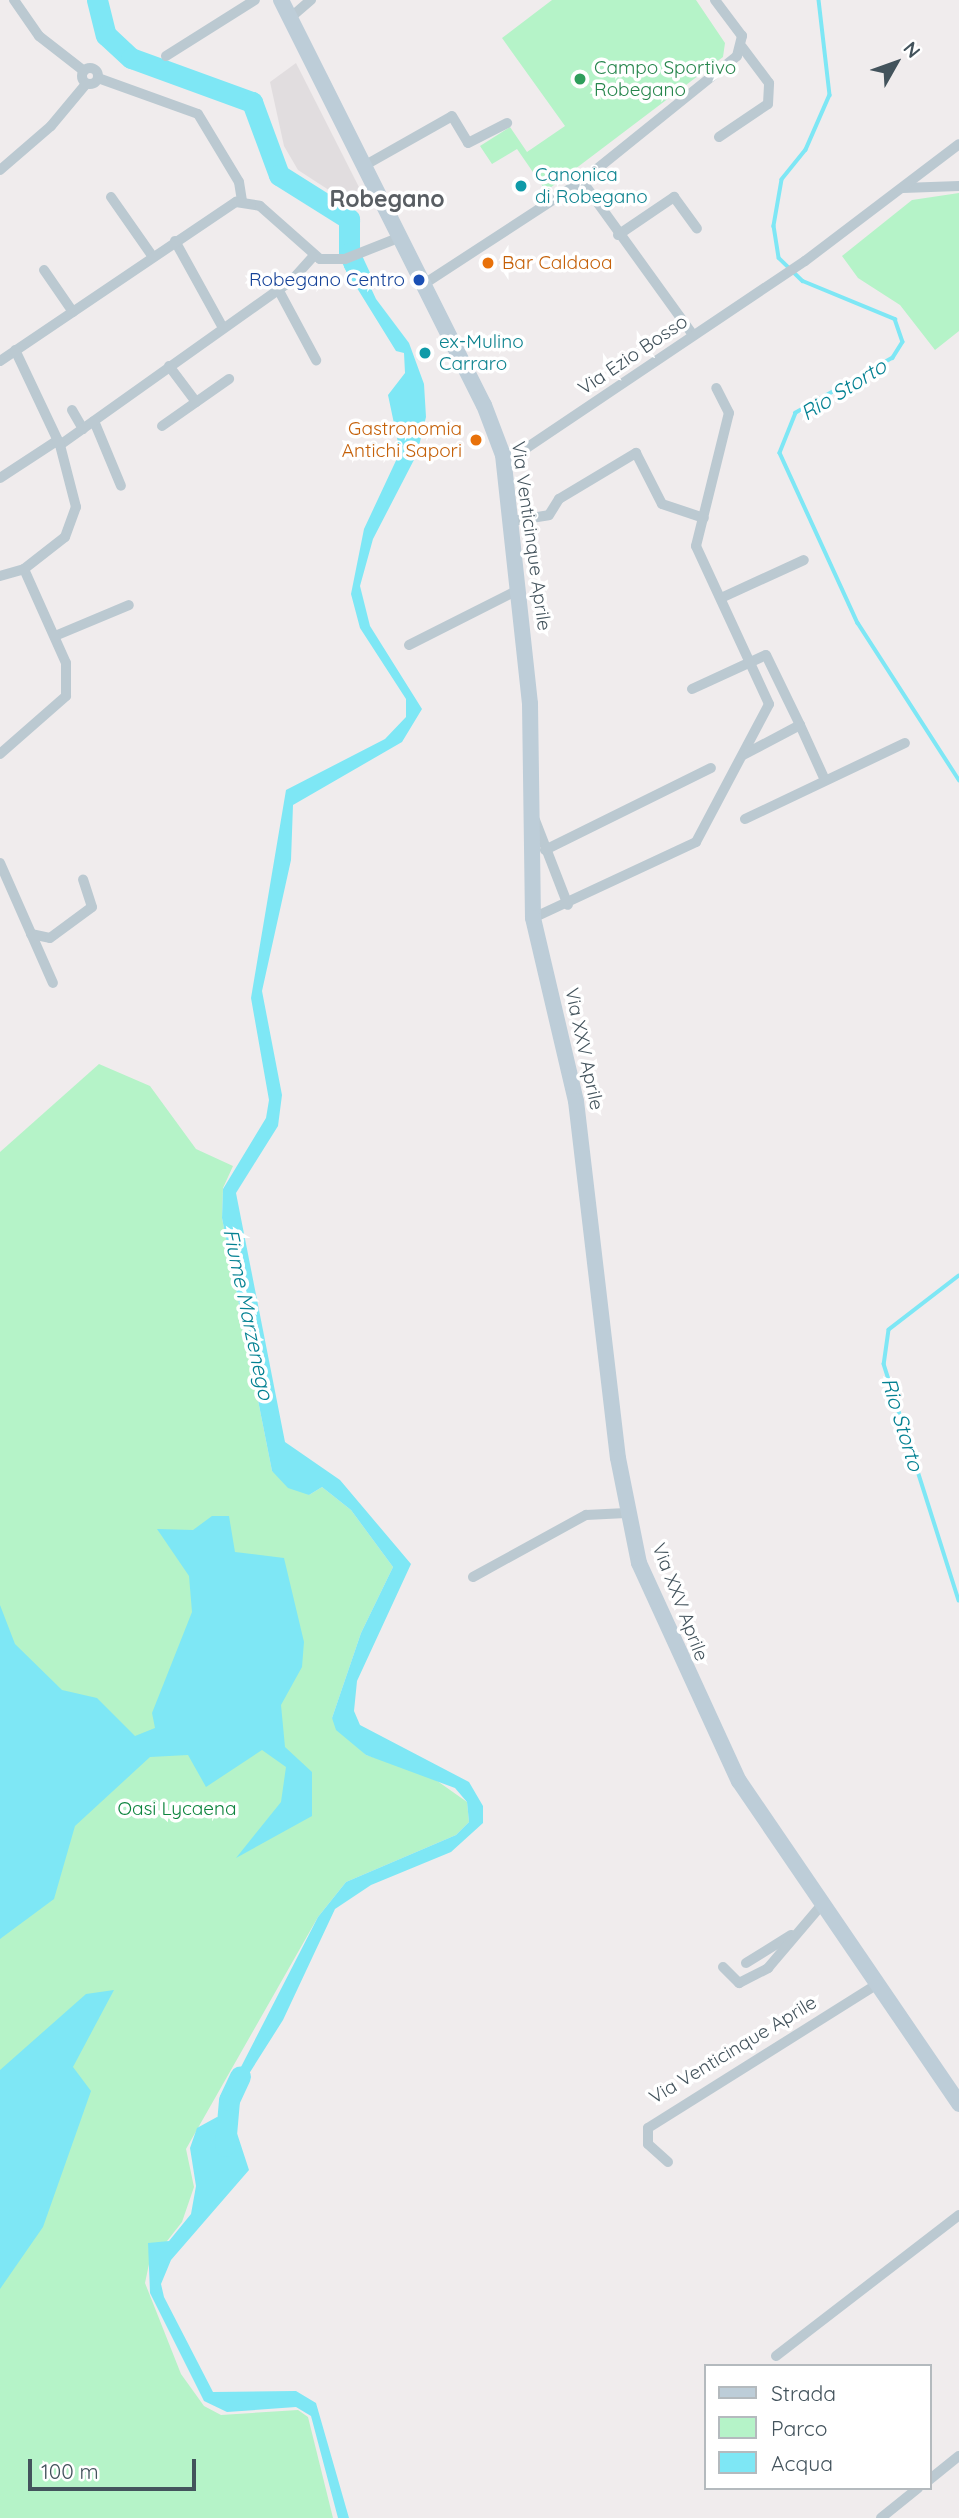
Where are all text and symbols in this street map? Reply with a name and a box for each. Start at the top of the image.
north arrow [861,28,931,98]
text: N [898,36,926,63]
place label: Campo Sportivo Robegano [594,57,736,101]
marker: Campo Sportivo Robegano [572,71,588,87]
place label: Canonica di Robegano [535,164,648,208]
marker: Canonica di Robegano [513,178,529,194]
district label: Robegano [330,185,444,213]
place label: Bar Caldaoa [502,252,613,274]
marker: Bar Caldaoa [480,255,496,271]
place label: Robegano Centro [249,269,405,291]
marker: Robegano Centro [411,272,427,288]
street label: Via Ezio Bosso [574,310,692,400]
place label: ex-Mulino Carraro [439,331,524,375]
marker: ex-Mulino Carraro [417,345,433,361]
water label: Rio Storto [796,353,890,425]
place label: Gastronomia Antichi Sapori [342,418,462,462]
marker: Gastronomia Antichi Sapori [468,432,484,448]
street label: Via Venticinque Aprile [506,440,556,632]
street label: Via XXV Aprile [560,986,608,1112]
water label: Fiume Marzenego [219,1226,279,1402]
water label: Rio Storto [877,1374,929,1474]
street label: Via XXV Aprile [647,1540,713,1664]
park label: Oasi Lycaena [117,1798,237,1820]
street label: Via Venticinque Aprile [645,1991,821,2109]
legend [704,2364,931,2490]
text: Strada [771,2380,836,2406]
text: Parco [771,2415,827,2441]
scale bar [32,2444,200,2488]
text: Acqua [771,2450,833,2476]
text: 100 m [41,2458,99,2484]

